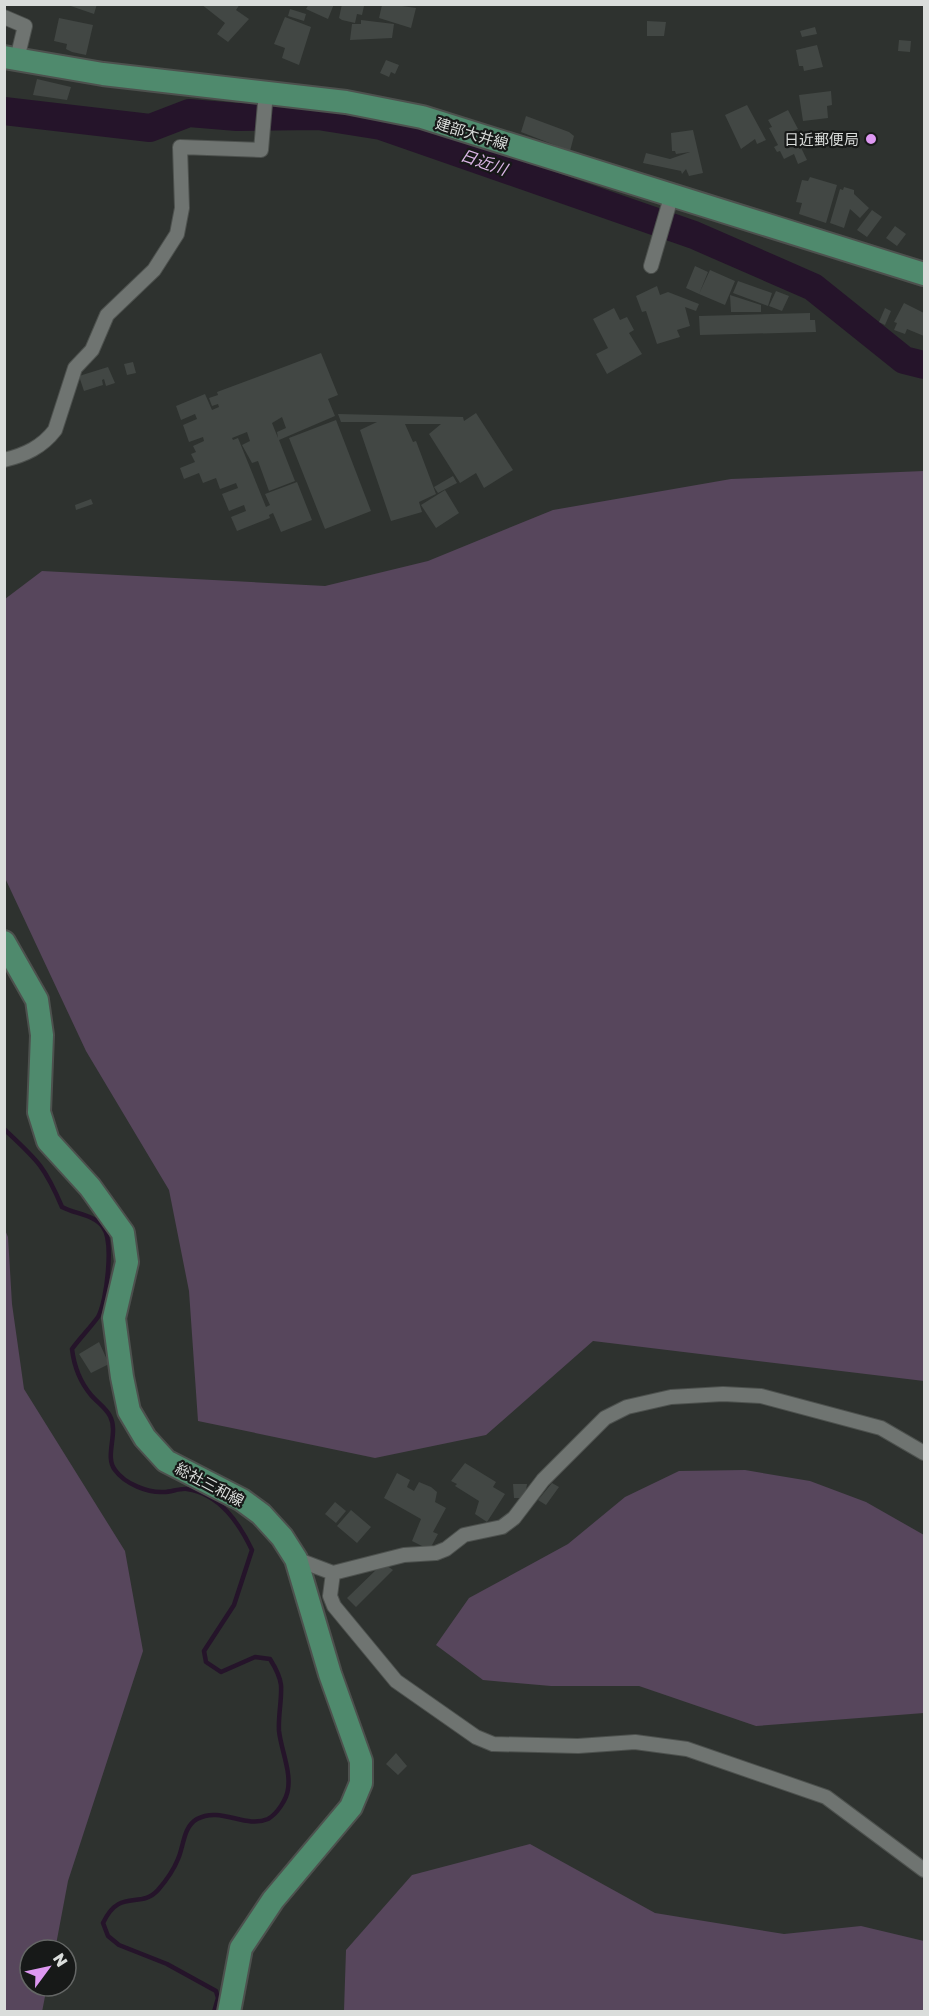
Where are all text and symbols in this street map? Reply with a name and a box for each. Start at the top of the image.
street label: 建部大井線 [433,113,511,153]
place label: 日近郵便局 [784,130,859,148]
marker: 日近郵便局 [864,132,878,146]
water label: 日近川 [458,145,512,180]
street label: 総社三和線 [173,1458,247,1510]
north arrow [18,1938,78,1998]
text: N [49,1949,72,1970]

